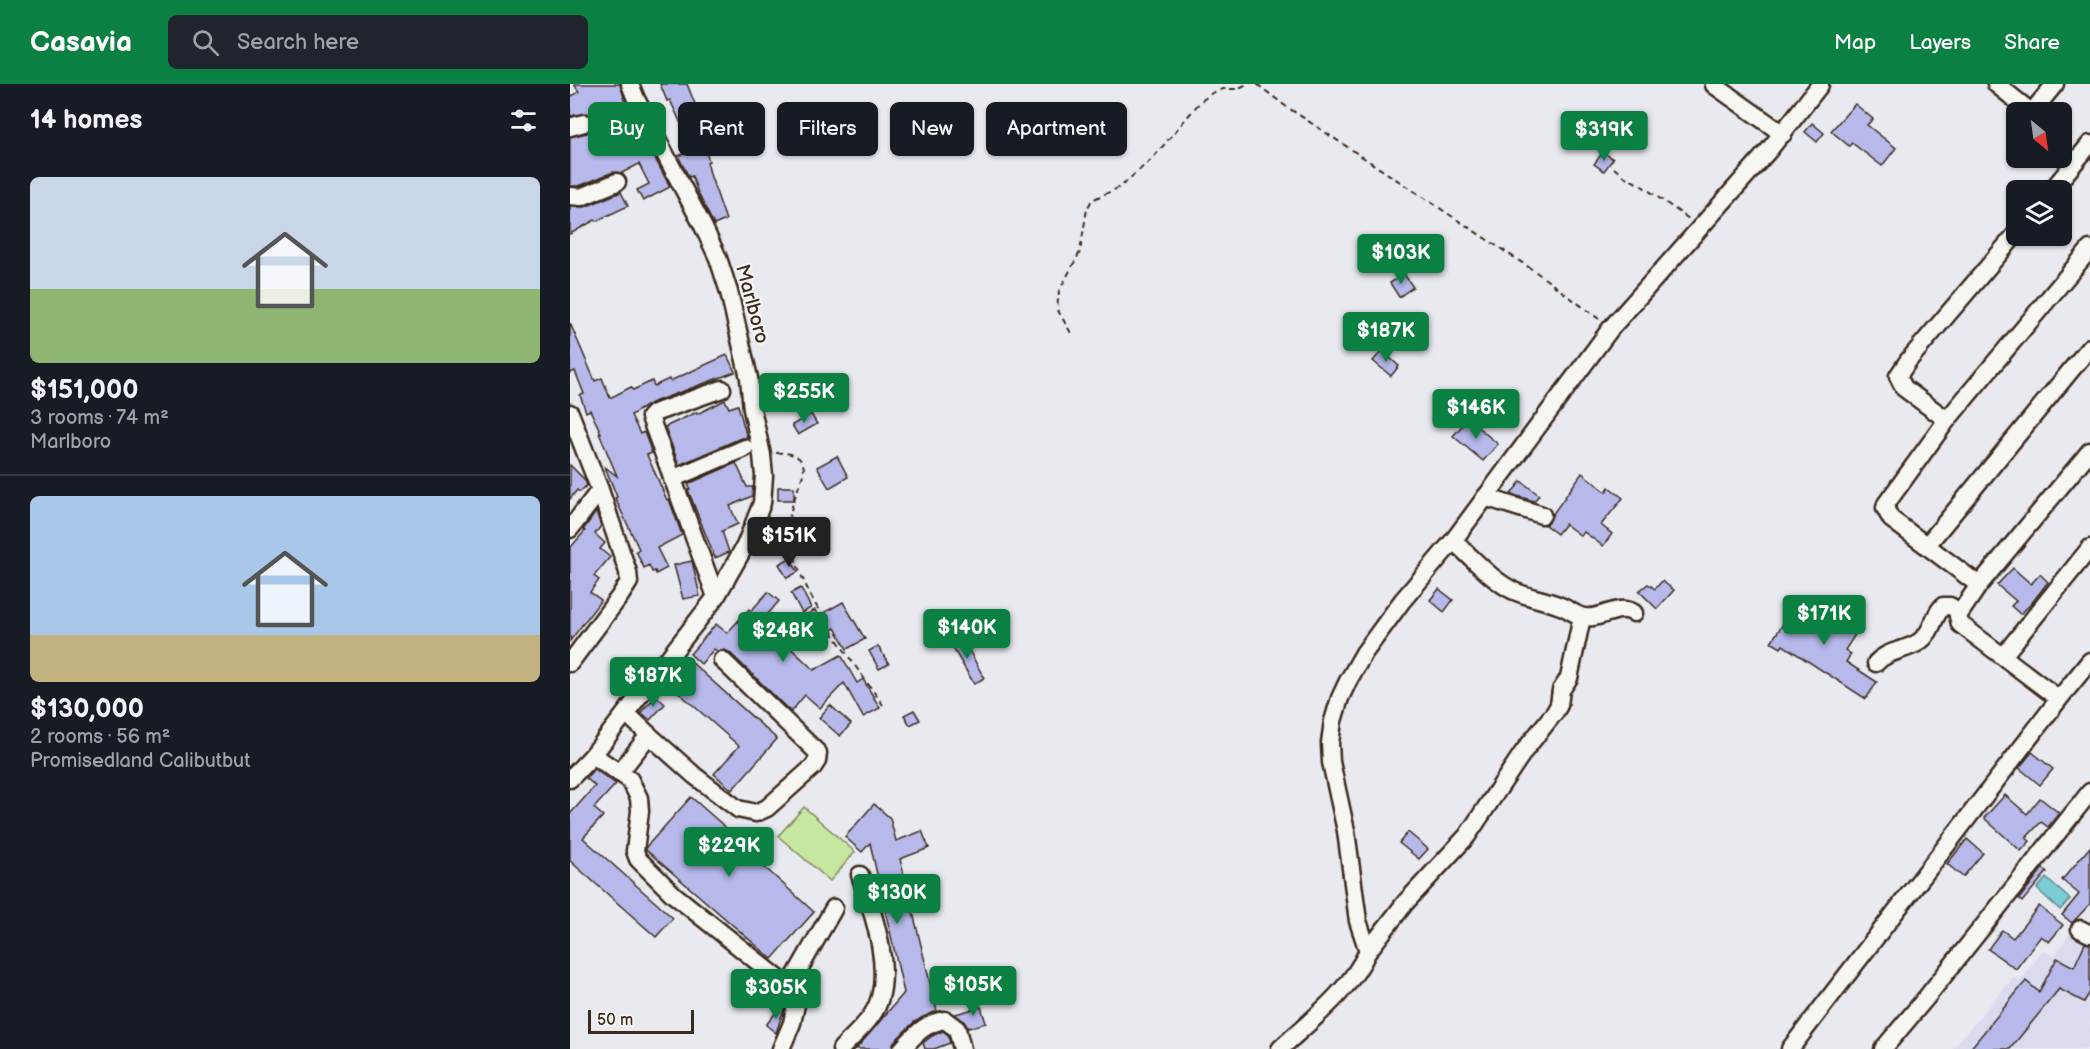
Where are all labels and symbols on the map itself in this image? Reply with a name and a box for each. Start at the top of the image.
north arrow [2006,102,2072,168]
pin: $319K [1562,111,1646,162]
pin: $103K [1359,234,1443,285]
street label: Marlboro [730,262,774,346]
pin: $187K [1344,312,1428,363]
pin: $255K [762,373,846,424]
pin: $146K [1434,389,1518,440]
pin: $151K [747,517,831,568]
pin: $171K [1782,595,1866,646]
pin: $140K [925,609,1009,660]
pin: $248K [741,612,825,663]
pin: $187K [611,657,695,708]
pin: $229K [687,827,771,878]
pin: $130K [855,874,939,925]
pin: $105K [931,966,1015,1017]
pin: $305K [734,969,818,1020]
scale bar [588,1007,694,1034]

